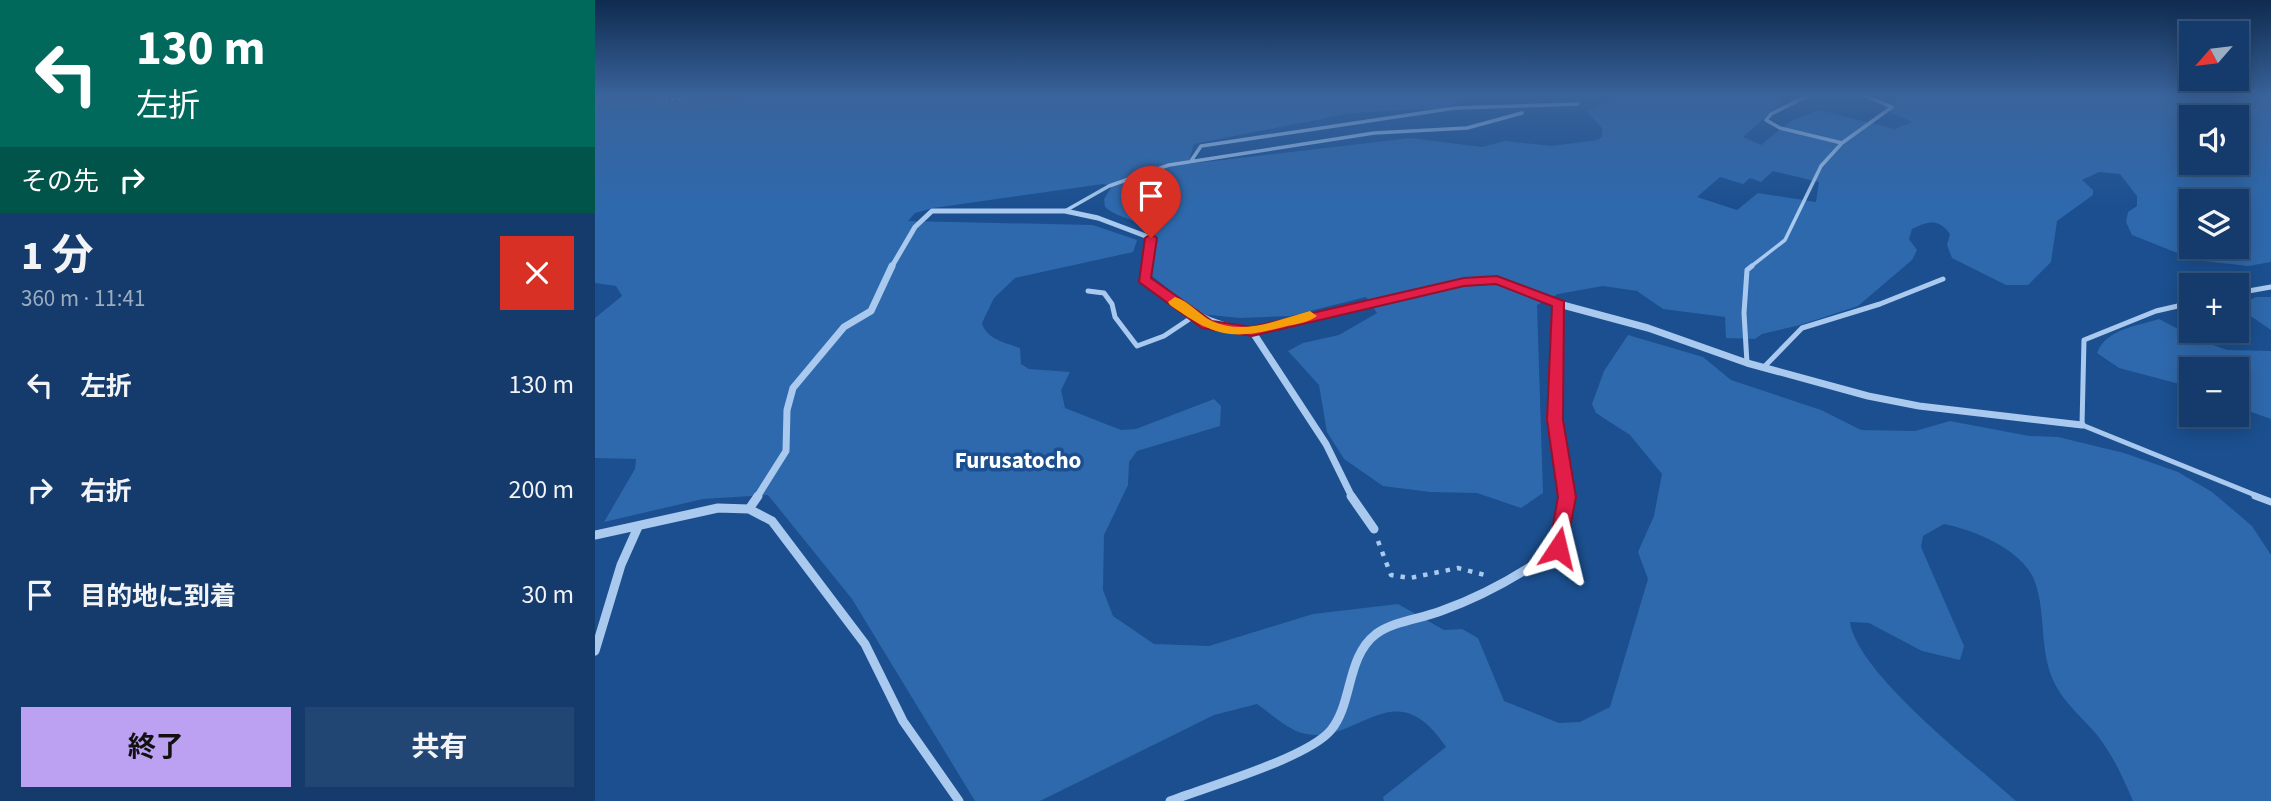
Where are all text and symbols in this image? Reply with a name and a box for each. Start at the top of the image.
text: 130 m [136,14,265,84]
north arrow [2179,21,2249,91]
map controls [2179,21,2249,427]
icon: left [21,28,112,119]
text: 左折 [136,83,200,129]
button: sound [2179,105,2249,175]
icon: right [113,161,151,199]
text: その先 [21,163,99,200]
pin [1121,166,1181,238]
icon: arrive [1132,177,1170,215]
button: layers [2179,189,2249,259]
text: 1 分 [21,226,94,286]
button: close [500,236,574,310]
button: + [2179,273,2249,343]
text: 360 m · 11:41 [21,282,145,315]
button: − [2179,357,2249,427]
icon: left [21,366,59,404]
text: 130 m [508,366,574,403]
text: 左折 [80,368,132,405]
district label: Furusatocho [955,444,1081,477]
icon: right [21,471,59,509]
text: 200 m [508,471,574,508]
text: 右折 [80,473,132,510]
position arrow [1521,511,1595,585]
icon: arrive [21,576,59,614]
text: 30 m [521,576,574,613]
text: 目的地に到着 [80,578,236,615]
button: 終了 [21,707,291,787]
button: 共有 [305,707,574,787]

